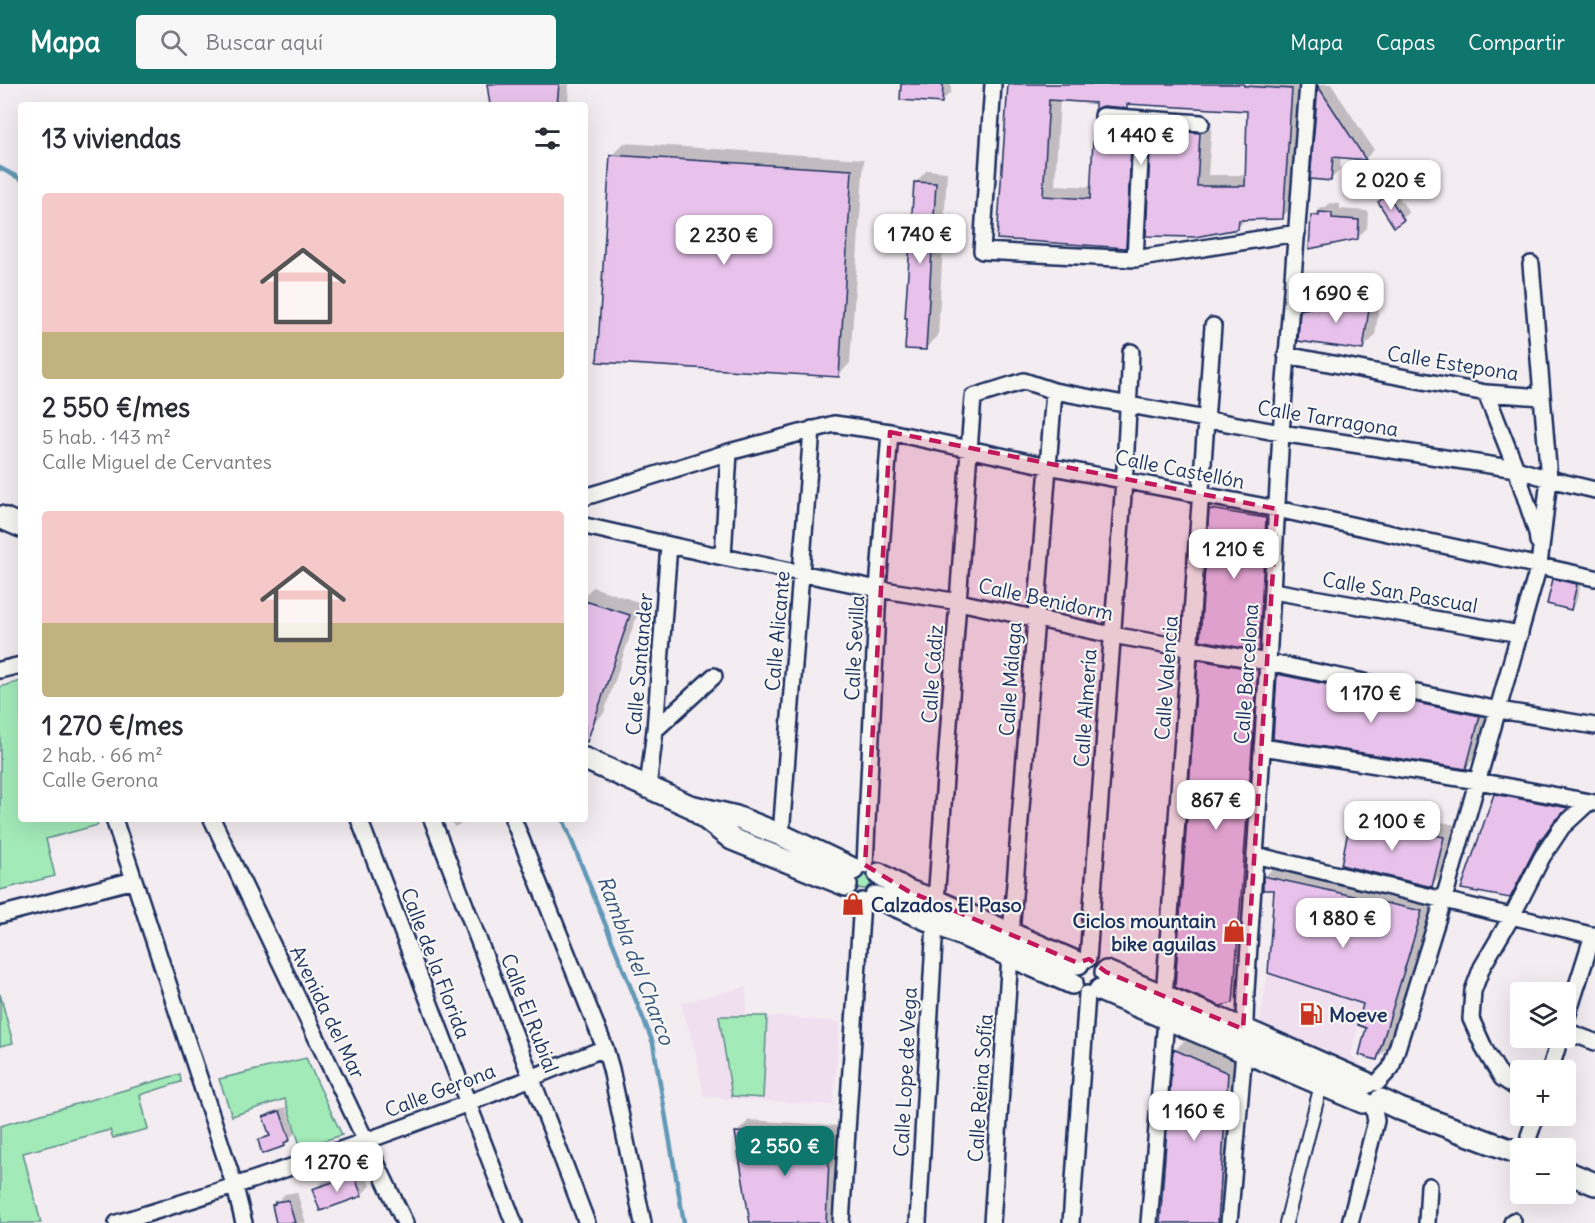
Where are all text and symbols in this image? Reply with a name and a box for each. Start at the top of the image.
search box [136,15,556,69]
text: Mapa [30,24,100,60]
icon: search [157,26,190,59]
text: Buscar aquí [205,28,323,56]
text: Mapa [1290,29,1343,56]
text: Capas [1376,29,1435,56]
text: Compartir [1468,29,1565,56]
pin: 1 440 € [1086,115,1196,166]
text: 13 viviendas [42,122,181,155]
icon: filters [531,122,564,155]
text: 1 440 € [1108,122,1174,147]
pin: 2 020 € [1336,160,1446,211]
text: 2 020 € [1356,167,1426,192]
pin: 1 740 € [865,214,975,265]
pin: 2 230 € [669,215,779,266]
text: 1 740 € [888,221,952,246]
text: 2 230 € [690,222,758,247]
icon: home [249,232,357,340]
pin: 1 690 € [1281,273,1391,324]
text: 1 690 € [1303,280,1369,305]
street label: Calle Estepona [1385,340,1521,386]
text: 2 550 €/mes [42,391,190,424]
street label: Calle Tarragona [1256,395,1400,441]
text: 5 hab. · 143 m² [42,424,171,449]
street label: Calle Castellón [1113,444,1247,494]
text: Calle Miguel de Cervantes [42,449,272,474]
pin: 1 210 € [1179,529,1289,580]
text: 1 210 € [1203,536,1265,561]
icon: home [249,550,357,658]
street label: Calle San Pascual [1320,566,1480,618]
street label: Calle Alicante [759,570,795,692]
street label: Calle Benidorm [976,572,1116,626]
street label: Calle Santander [620,592,658,736]
street label: Calle Sevilla [839,595,869,701]
street label: Calle Barcelona [1229,603,1263,745]
street label: Calle Valencia [1149,615,1183,741]
street label: Calle Málaga [994,621,1026,737]
street label: Calle Cádiz [916,624,948,724]
street label: Calle Almería [1068,648,1102,768]
pin: 1 170 € [1316,673,1426,724]
text: 1 170 € [1340,680,1402,705]
text: 1 270 €/mes [42,709,183,742]
text: 2 hab. · 66 m² [42,742,163,767]
text: Calle Gerona [42,767,158,792]
pin: 867 € [1174,780,1258,831]
text: 867 € [1191,787,1241,812]
pin: 2 100 € [1337,801,1447,852]
text: 2 100 € [1358,808,1426,833]
water label: Rambla del Charco [591,872,681,1049]
street label: Calle de la Florida [396,884,476,1042]
shop icon: Calzados El Paso [840,891,866,917]
place label: Calzados El Paso [871,892,1022,917]
pin: 1 880 € [1288,898,1398,949]
text: 1 880 € [1310,905,1376,930]
place label: Ciclos mountain bike aguilas [1073,908,1216,956]
shop icon: Ciclos mountain bike aguilas [1221,918,1247,944]
street label: Avenida del Mar [285,942,371,1082]
street label: Calle El Rubial [496,950,564,1076]
map controls [1510,982,1576,1204]
button: layers [1510,982,1576,1048]
street label: Calle Lope de Vega [888,986,922,1158]
fuel station icon: Moeve [1298,1001,1324,1027]
place label: Moeve [1329,1002,1388,1027]
street label: Calle Reina Sofía [962,1013,998,1163]
street label: Calle Gerona [381,1057,499,1123]
button: + [1510,1060,1576,1126]
pin: 1 160 € [1139,1091,1249,1142]
text: 1 160 € [1163,1098,1225,1123]
pin: 2 550 € [730,1126,840,1177]
text: 2 550 € [750,1133,820,1158]
button: − [1510,1138,1576,1204]
pin: 1 270 € [282,1142,392,1193]
text: 1 270 € [305,1149,369,1174]

